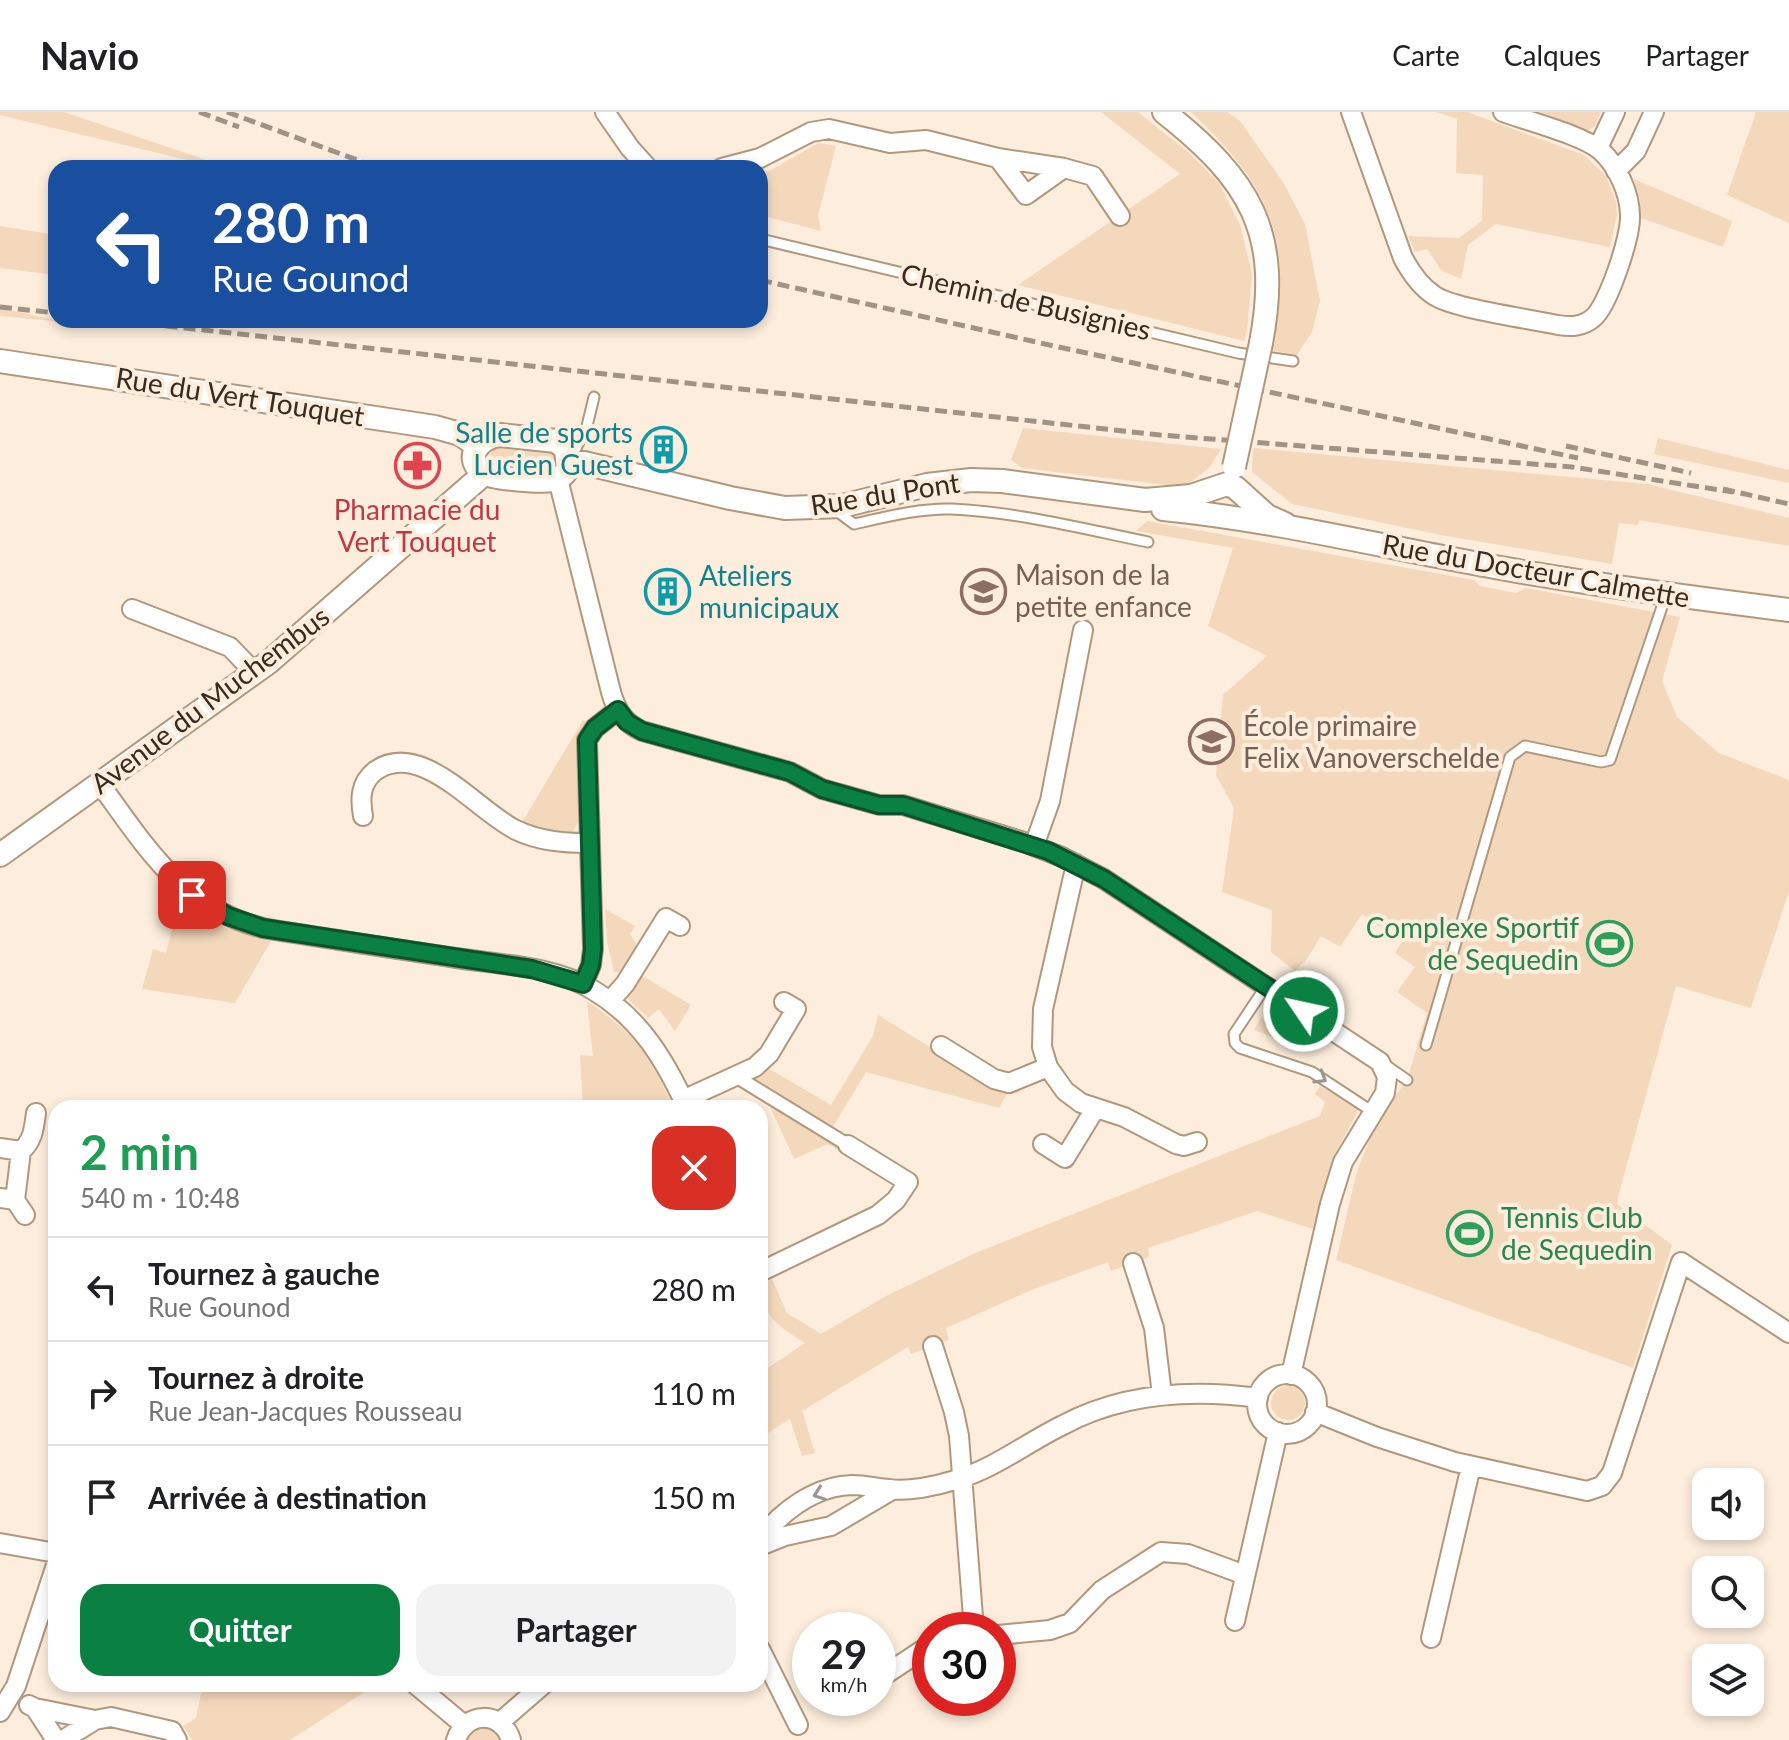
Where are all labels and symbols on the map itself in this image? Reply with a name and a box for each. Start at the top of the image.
street label: Chemin de Busignies [898,256,1154,346]
street label: Rue du Vert Touquet [114,360,367,432]
place label: Salle de sports Lucien Guest [455,415,633,481]
building icon: Salle de sports Lucien Guest [640,425,688,473]
pharmacy icon: Pharmacie du Vert Touquet [393,441,441,489]
street label: Rue du Pont [808,464,962,522]
place label: Pharmacie du Vert Touquet [334,492,500,558]
street label: Rue du Docteur Calmette [1380,526,1692,614]
place label: Maison de la petite enfance [1015,557,1192,623]
place label: Ateliers municipaux [699,558,839,624]
school or university icon: Maison de la petite enfance [960,567,1008,615]
building icon: Ateliers municipaux [644,568,692,616]
street label: Avenue du Muchembus [83,598,335,800]
place label: École primaire Felix Vanoverschelde [1243,708,1500,774]
school or university icon: École primaire Felix Vanoverschelde [1188,718,1236,766]
pin [158,861,226,929]
place label: Complexe Sportif de Sequedin [1366,910,1579,976]
sports icon: Complexe Sportif de Sequedin [1586,920,1634,968]
position arrow [1262,969,1346,1053]
one-way arrow [1312,1069,1327,1084]
place label: Tennis Club de Sequedin [1501,1200,1653,1266]
sports icon: Tennis Club de Sequedin [1446,1210,1494,1258]
one-way arrow [813,1484,827,1500]
speed limit sign: 30 [912,1612,1016,1716]

